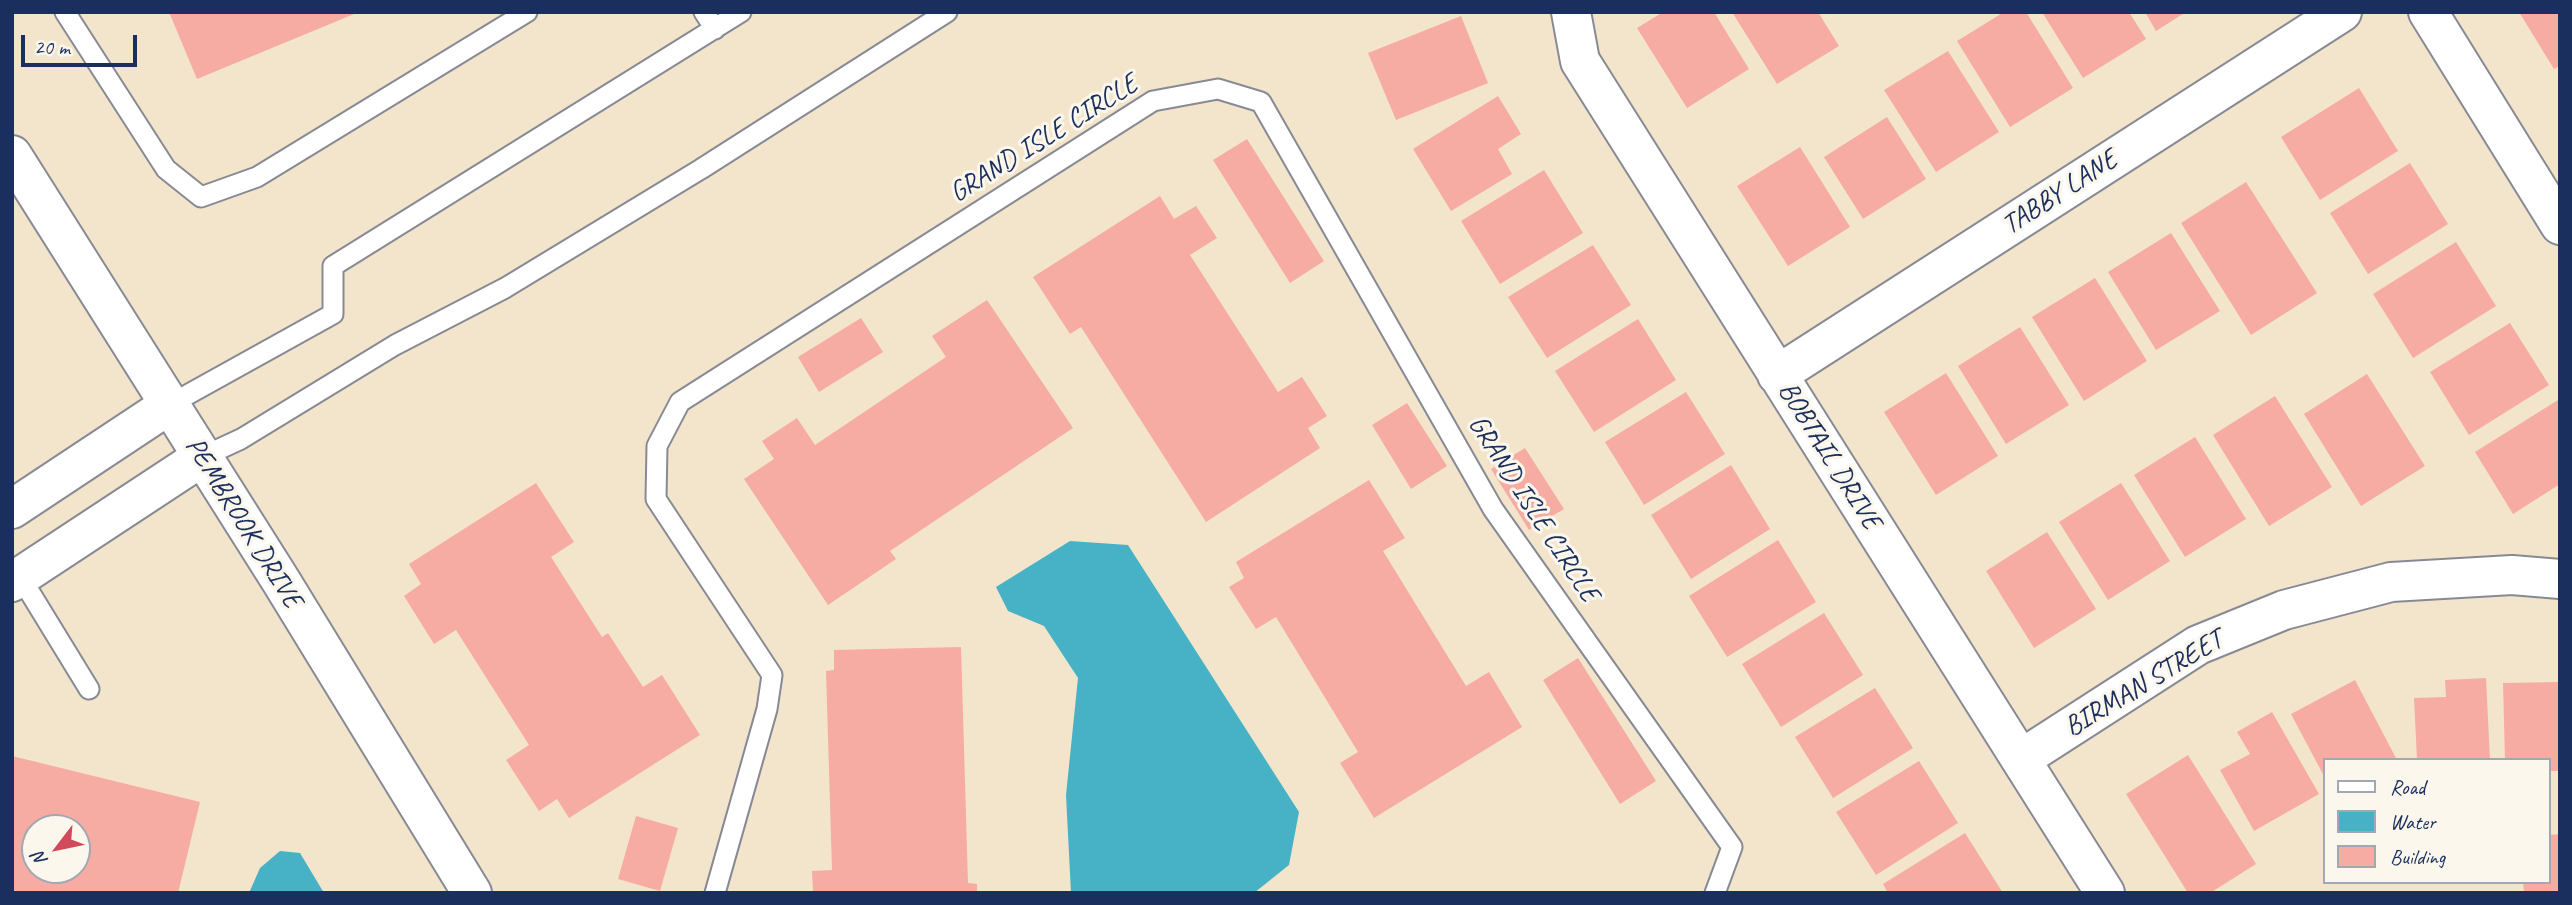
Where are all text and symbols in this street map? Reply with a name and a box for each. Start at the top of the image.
scale bar [24,21,140,65]
text: 20 m [34,34,70,60]
street label: GRAND ISLE CIRCLE [944,68,1144,210]
street label: TABBY LANE [1996,143,2124,243]
street label: BOBTAIL DRIVE [1770,376,1888,536]
street label: GRAND ISLE CIRCLE [1460,409,1606,609]
street label: PEMBROOK DRIVE [177,432,309,614]
street label: BIRMAN STREET [2058,623,2230,745]
legend [2324,758,2551,884]
text: Road [2390,774,2425,800]
text: Water [2390,809,2436,835]
north arrow [21,814,91,884]
text: Building [2390,844,2445,870]
text: N [27,848,53,870]

